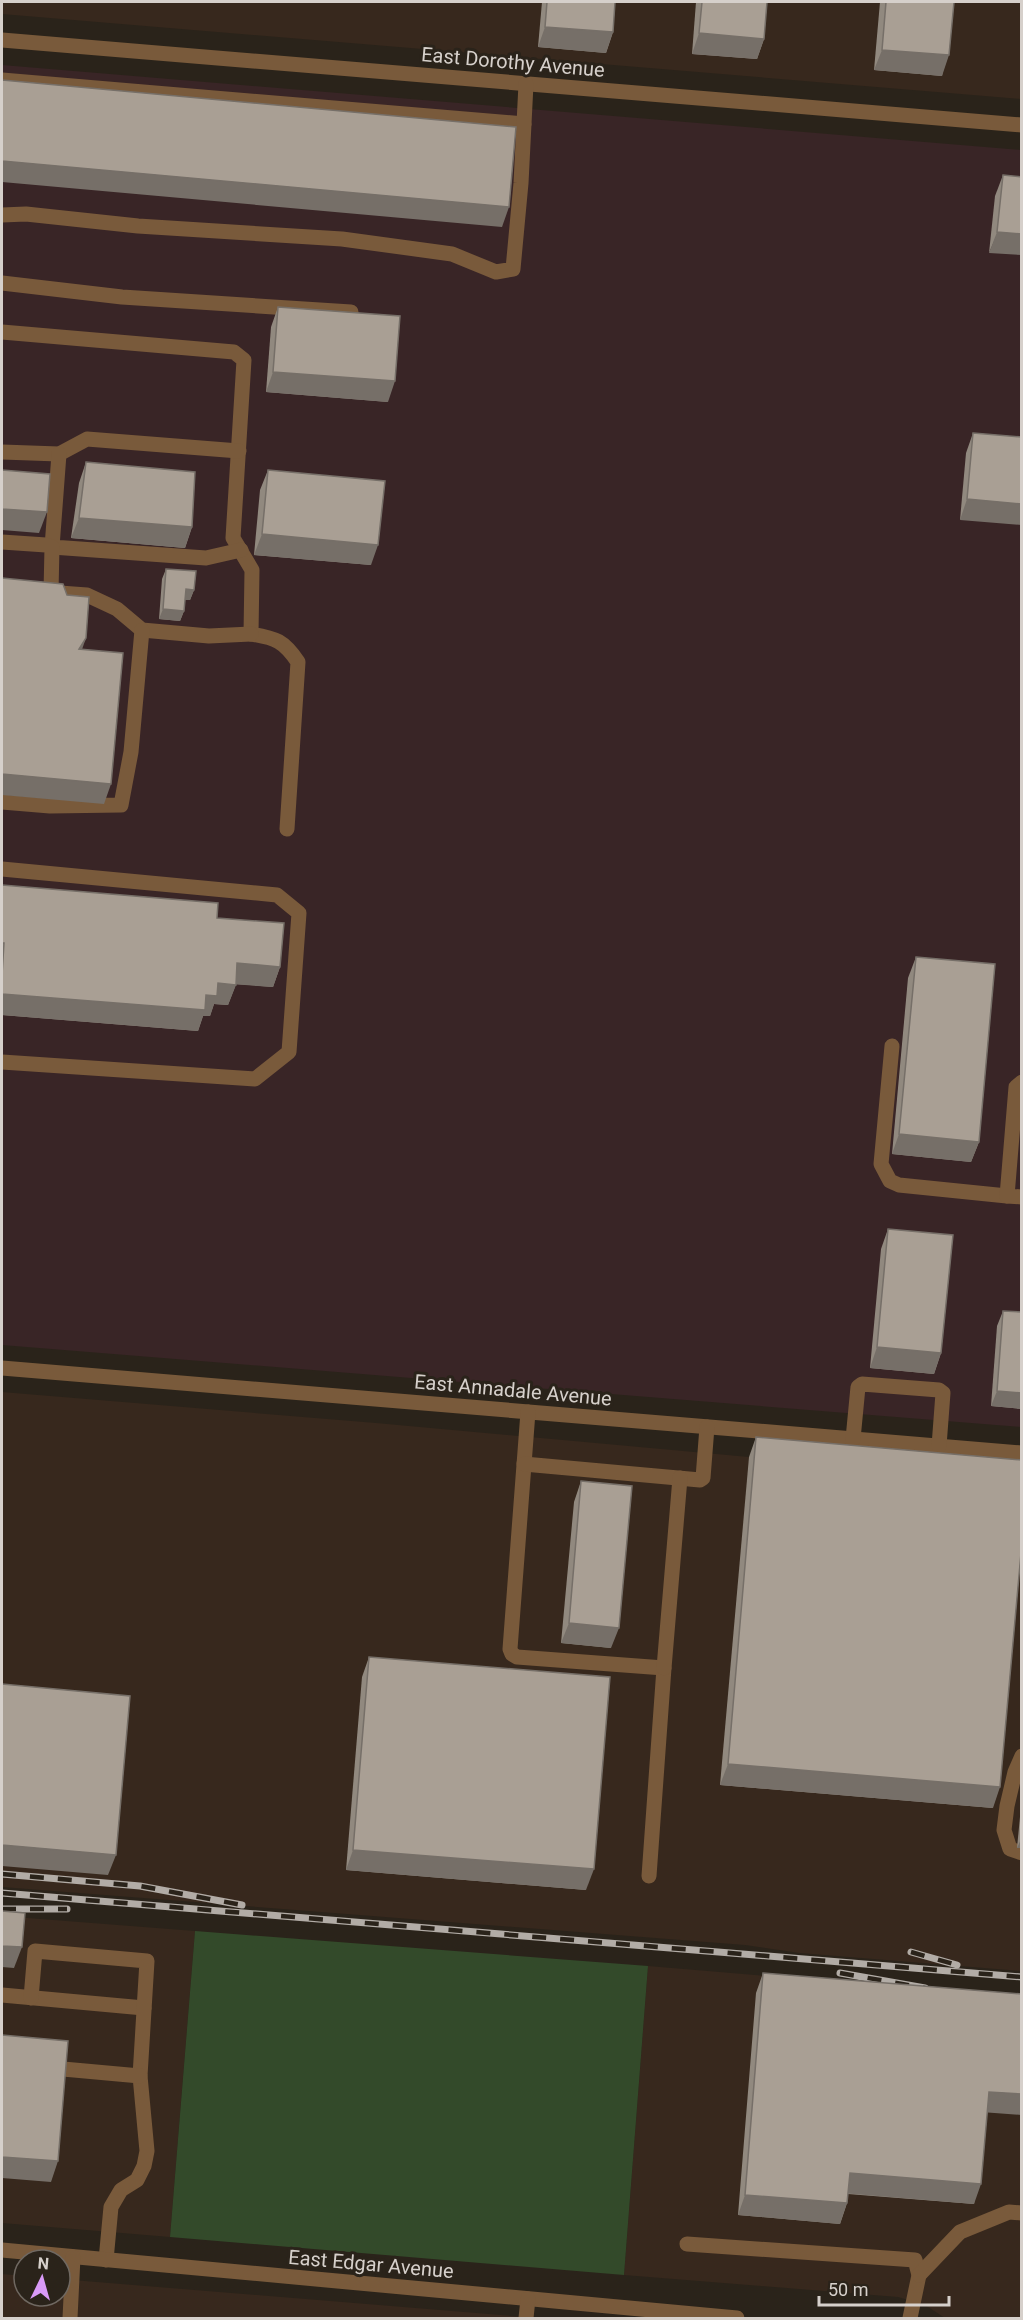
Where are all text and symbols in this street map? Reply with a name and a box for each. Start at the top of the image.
street label: East Dorothy Avenue [420,42,606,82]
street label: East Annadale Avenue [413,1369,613,1411]
street label: East Edgar Avenue [287,2245,455,2283]
north arrow [12,2248,72,2308]
text: N [37,2254,50,2274]
scale bar [819,2269,950,2307]
text: 50 m [828,2279,868,2300]

